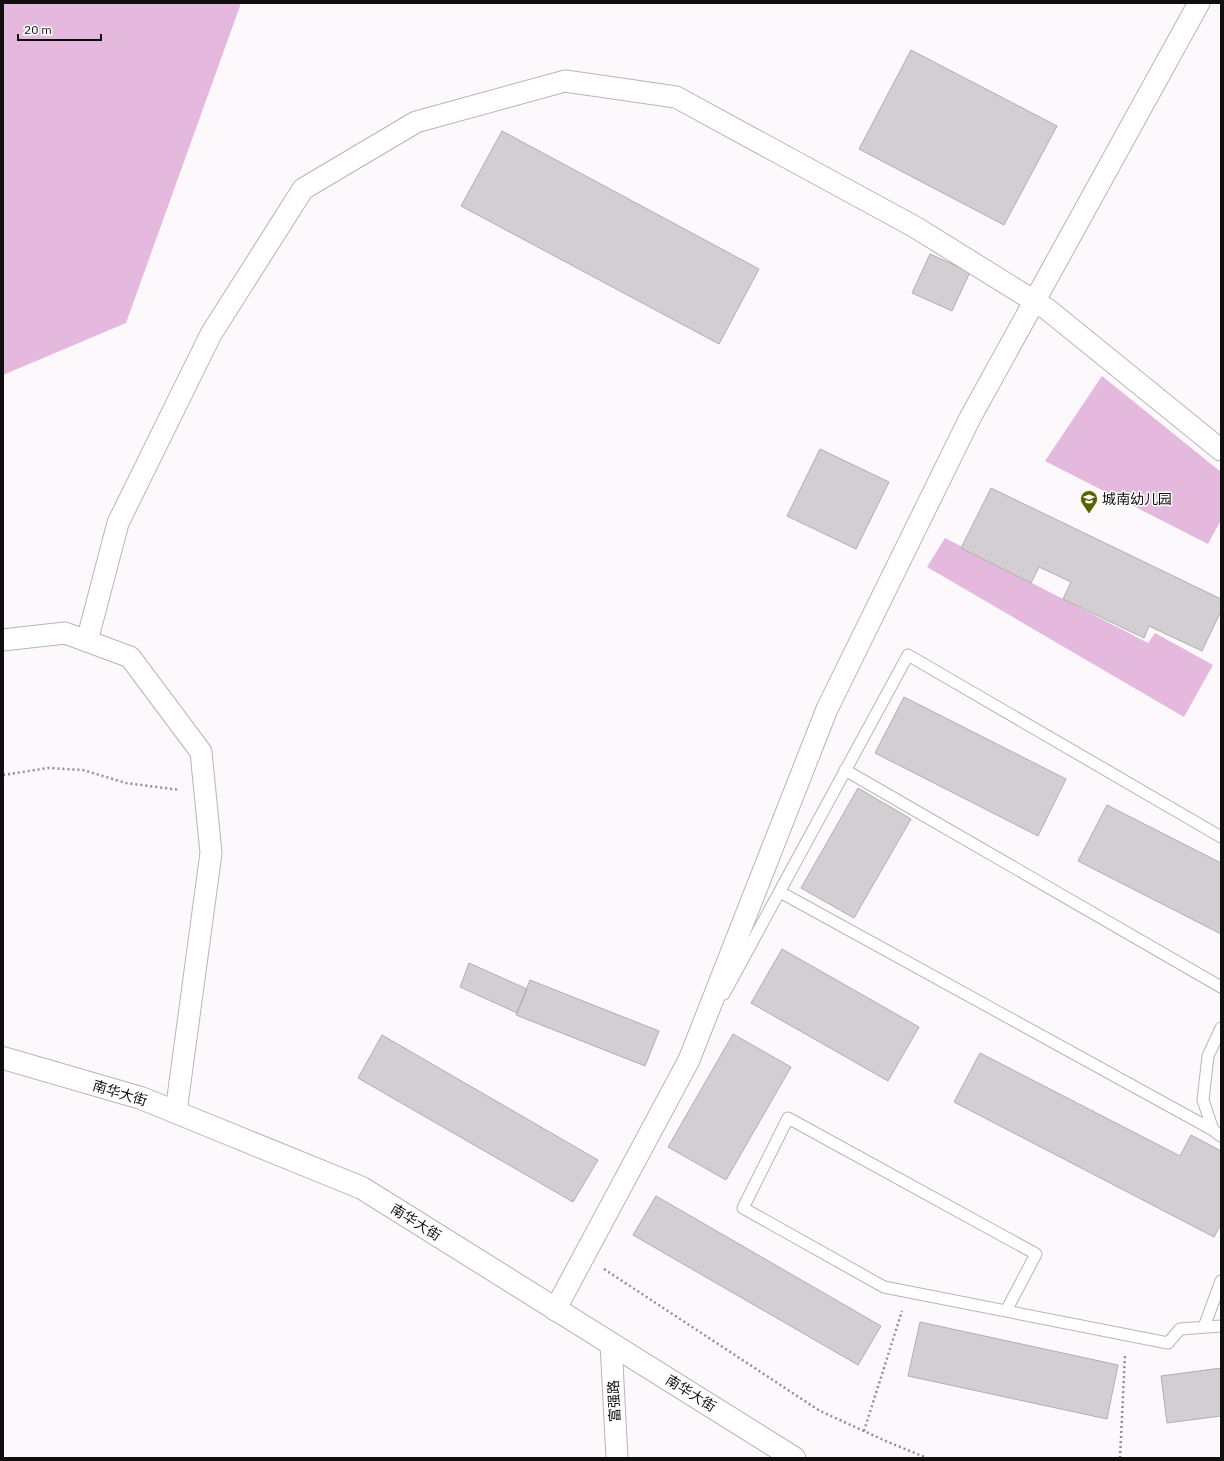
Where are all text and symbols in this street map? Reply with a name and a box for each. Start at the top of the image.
scale bar [18,16,101,42]
text: 20 m [24,22,52,37]
school or university icon: 城南幼儿园 [1079,489,1099,514]
place label: 城南幼儿园 [1102,490,1172,508]
street label: 南华大街 [91,1076,149,1110]
street label: 南华大街 [387,1200,445,1244]
street label: 南华大街 [662,1371,720,1415]
street label: 富强路 [604,1380,624,1422]

